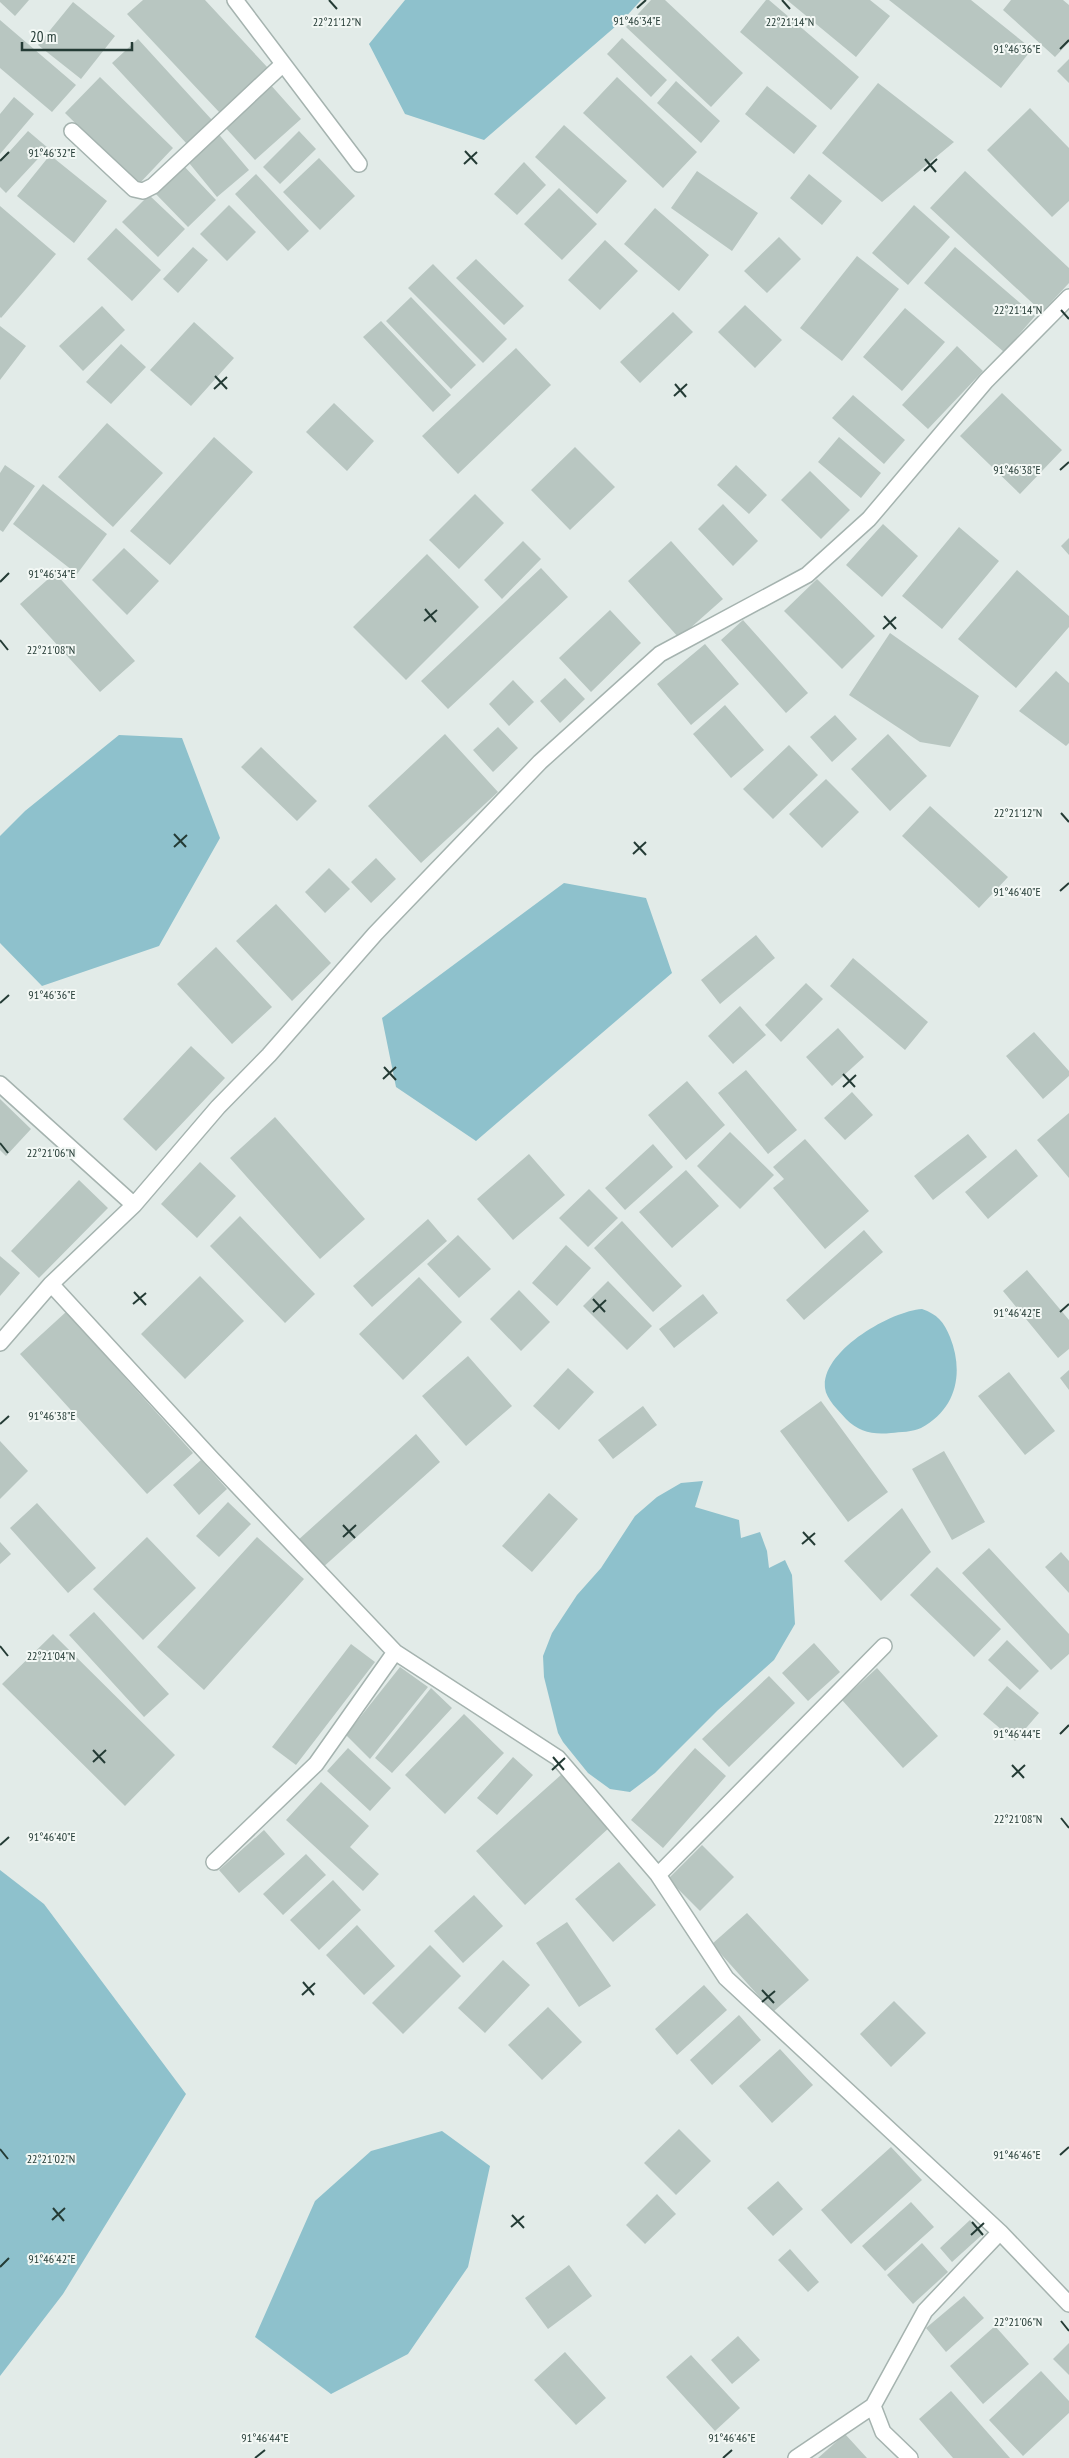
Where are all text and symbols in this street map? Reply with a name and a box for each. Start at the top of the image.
text: 91°46'34"E [613,13,661,28]
text: 22°21'12"N [313,14,361,29]
text: 22°21'14"N [766,14,814,29]
scale bar [22,20,132,52]
text: 20 m [30,27,56,46]
text: 91°46'36"E [993,41,1041,56]
text: 91°46'32"E [28,145,76,160]
text: 22°21'14"N [994,302,1042,317]
text: 91°46'38"E [993,462,1041,477]
text: 91°46'34"E [28,566,76,581]
text: 22°21'08"N [27,642,75,657]
text: 22°21'12"N [994,805,1042,820]
text: 91°46'40"E [993,884,1041,899]
text: 91°46'36"E [28,987,76,1002]
text: 22°21'06"N [27,1145,75,1160]
text: 91°46'42"E [993,1305,1041,1320]
text: 91°46'38"E [28,1408,76,1423]
text: 22°21'04"N [27,1648,75,1663]
text: 91°46'44"E [993,1726,1041,1741]
text: 22°21'08"N [994,1811,1042,1826]
text: 91°46'40"E [28,1829,76,1844]
text: 91°46'46"E [993,2147,1041,2162]
text: 22°21'02"N [27,2151,75,2166]
text: 91°46'42"E [28,2251,76,2266]
text: 22°21'06"N [994,2314,1042,2329]
text: 91°46'44"E [241,2430,289,2445]
text: 91°46'46"E [708,2430,756,2445]

